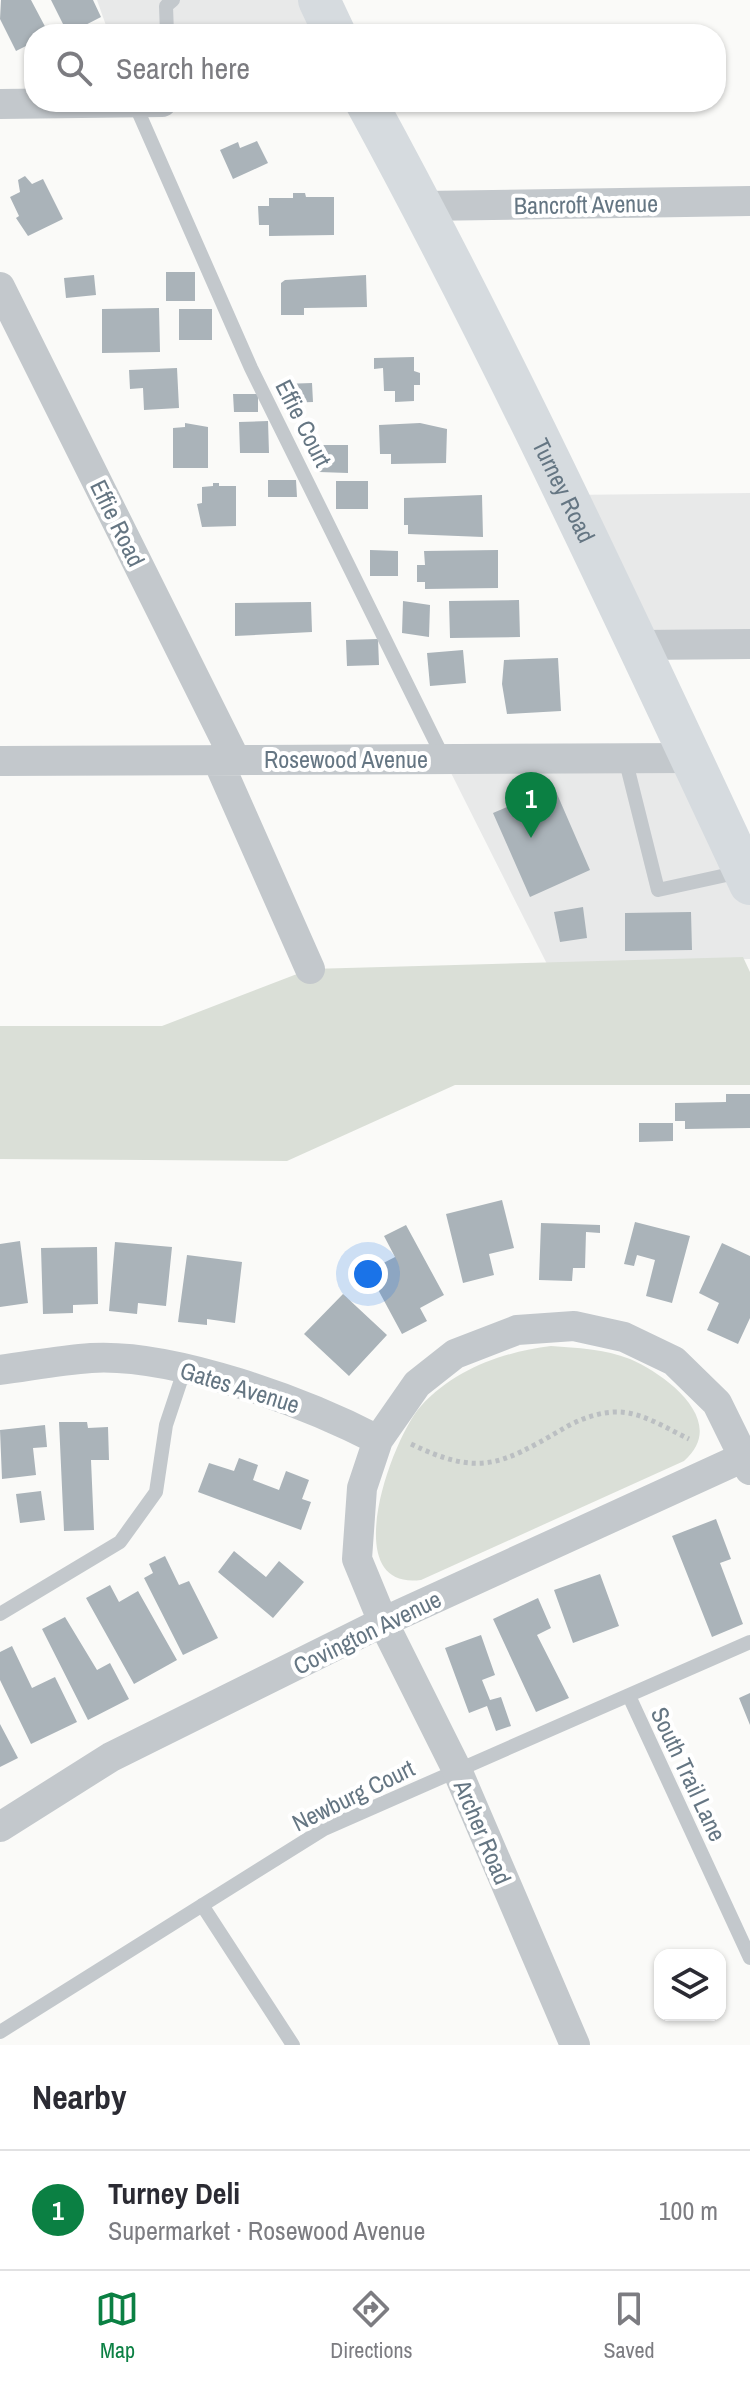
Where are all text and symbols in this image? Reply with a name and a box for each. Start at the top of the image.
search box [24,24,726,112]
icon: search [52,46,96,90]
text: Search here [116,48,250,88]
street label: Bancroft Avenue [514,187,658,221]
street label: Effie Court [268,374,340,472]
street label: Turney Road [525,433,603,548]
street label: Effie Road [83,474,153,572]
street label: Rosewood Avenue [264,743,428,775]
pin: 1 [505,772,557,838]
your location [348,1254,388,1294]
street label: Gates Avenue [176,1354,304,1420]
street label: Covington Avenue [288,1582,446,1682]
street label: South Trail Lane [644,1702,734,1846]
street label: Newburg Court [287,1751,420,1838]
street label: Archer Road [446,1774,519,1889]
map controls [654,1949,726,2021]
button: layers [654,1949,726,2021]
text: Nearby [32,2074,127,2120]
text: Turney Deli [108,2173,240,2213]
text: 1 [52,2193,64,2228]
text: 100 m [659,2193,718,2228]
text: Supermarket · Rosewood Avenue [108,2213,425,2248]
tab: Map [95,2287,139,2365]
tab: Directions [330,2287,413,2365]
tab: Saved [603,2287,655,2365]

